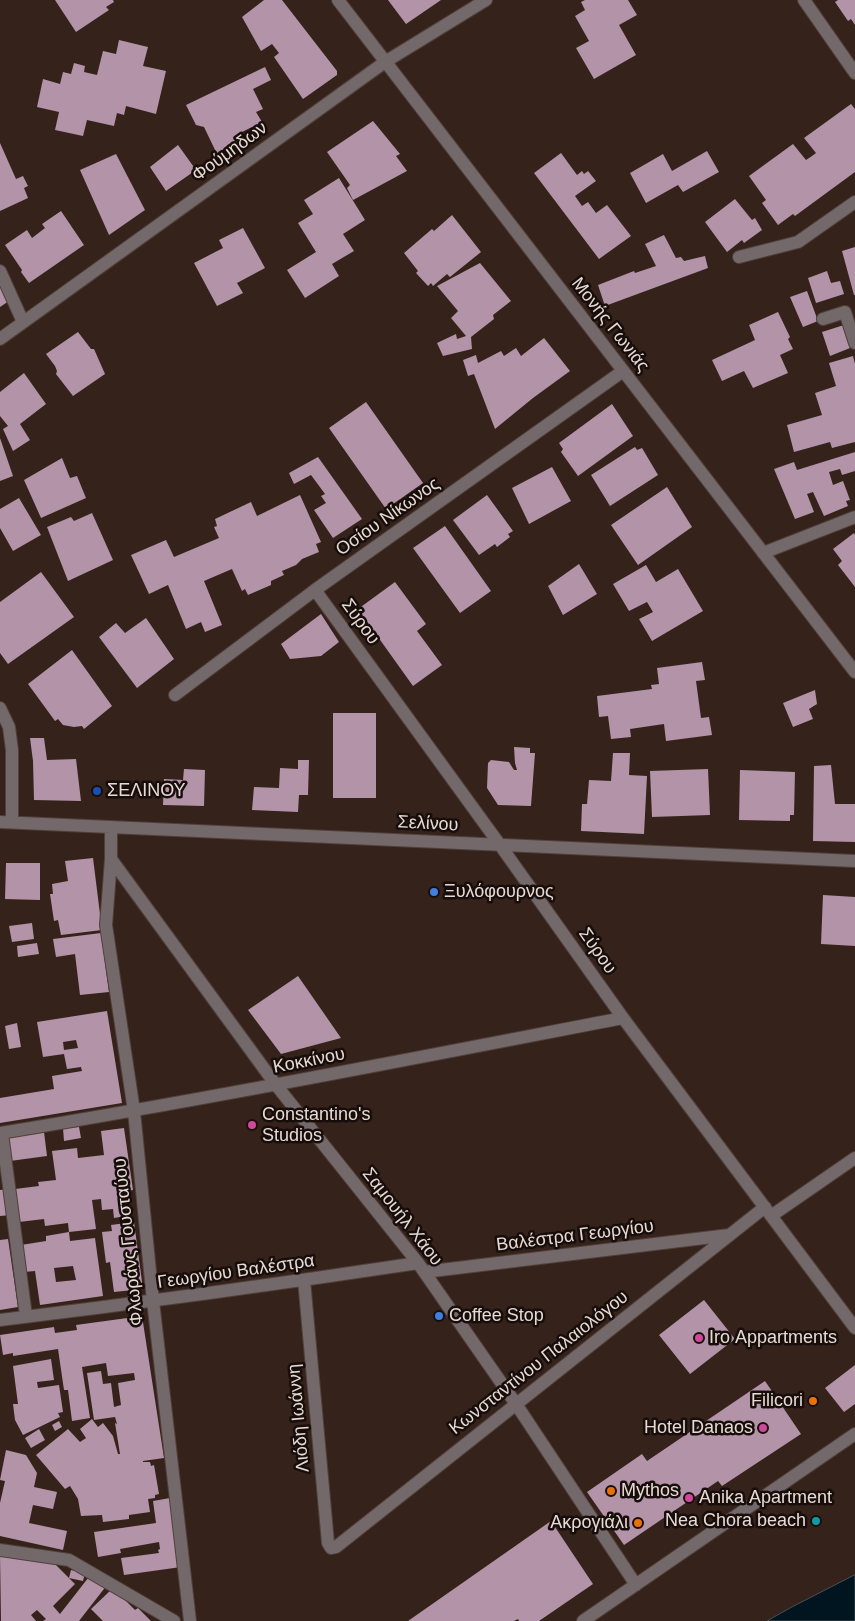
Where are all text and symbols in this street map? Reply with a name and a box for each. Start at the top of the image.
street label: Φούμηδων [188,117,272,187]
street label: Μονής Γωνιάς [566,274,654,376]
street label: Οσίου Νίκωνος [332,473,444,561]
street label: Σύρου [336,595,384,649]
place label: ΣΕΛΙΝΟΥ [107,780,186,802]
marker: ΣΕΛΙΝΟΥ [91,785,103,797]
street label: Σελίνου [397,812,459,836]
place label: Ξυλόφουρνος [444,881,554,903]
marker: Ξυλόφουρνος [428,886,440,898]
street label: Σύρου [574,924,620,978]
street label: Κοκκίνου [271,1043,347,1079]
place label: Constantino's Studios [262,1104,371,1146]
marker: Constantino's Studios [246,1119,258,1131]
street label: Φλωράνς Γουσταύου [109,1157,149,1327]
street label: Σαμουήλ Χάου [357,1164,447,1270]
street label: Βαλέστρα Γεωργίου [495,1216,655,1256]
street label: Γεωργίου Βαλέστρα [156,1250,316,1294]
street label: Κωνσταντίνου Παλαιολόγου [445,1286,633,1440]
place label: Coffee Stop [449,1305,544,1327]
marker: Coffee Stop [433,1310,445,1322]
place label: Iro Appartments [709,1327,837,1349]
marker: Iro Appartments [693,1332,705,1344]
street label: Λιόδη Ιωάννη [284,1363,314,1473]
place label: Filicori [751,1390,803,1412]
marker: Filicori [807,1395,819,1407]
place label: Hotel Danaos [644,1417,753,1439]
marker: Hotel Danaos [757,1422,769,1434]
place label: Mythos [621,1480,679,1502]
marker: Mythos [605,1485,617,1497]
place label: Anika Apartment [699,1487,832,1509]
marker: Anika Apartment [683,1492,695,1504]
place label: Nea Chora beach [665,1510,806,1532]
place label: Ακρογιάλι [550,1512,628,1534]
marker: Nea Chora beach [810,1515,822,1527]
marker: Ακρογιάλι [632,1517,644,1529]

